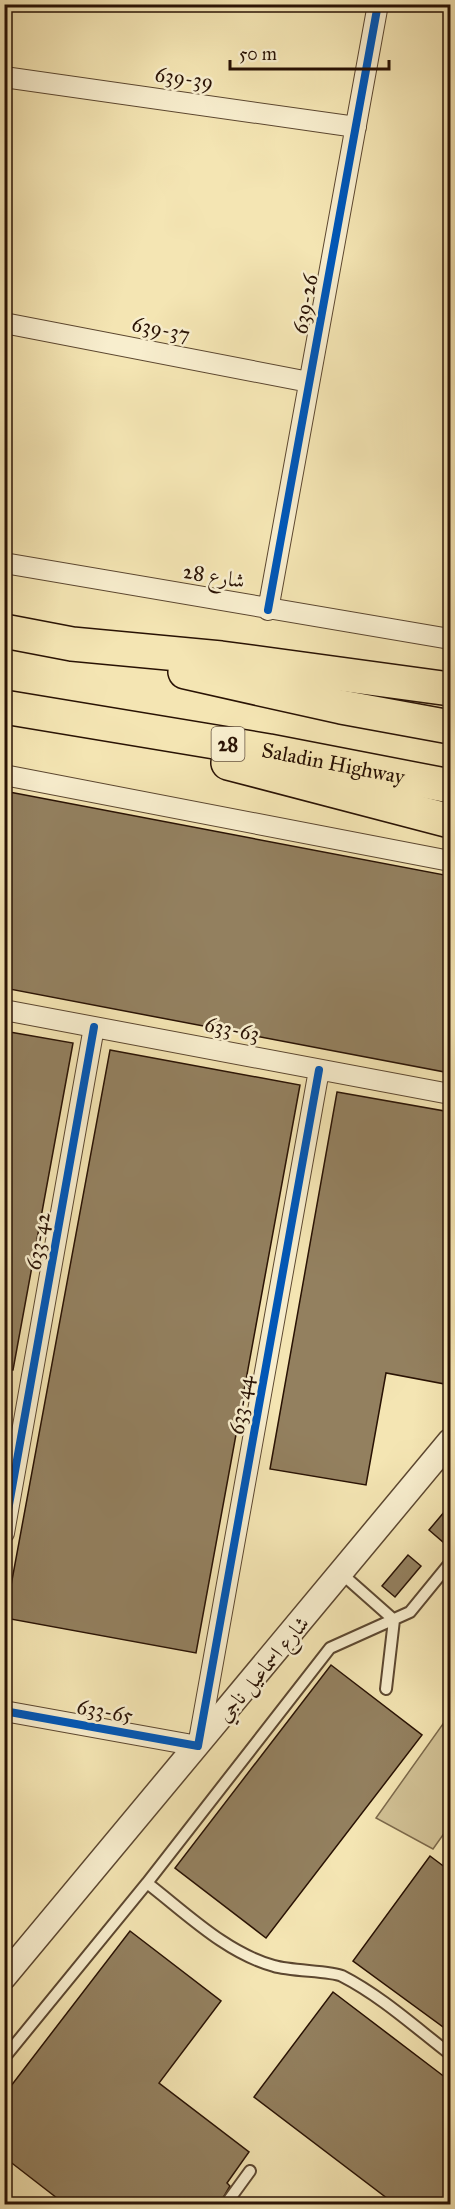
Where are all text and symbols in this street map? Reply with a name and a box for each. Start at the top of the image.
scale bar [230,33,389,71]
text: 50 m [239,43,277,65]
street label: 639-39 [153,61,215,95]
street label: 639-26 [286,271,324,336]
street label: 639-37 [130,311,192,347]
street label: شارع 28 [180,558,247,599]
road number: 28 [212,727,244,761]
street label: Saladin Highway [260,737,408,790]
street label: 633-63 [202,1011,262,1047]
street label: 633-42 [20,1209,56,1272]
street label: 633-44 [223,1372,259,1437]
street label: شارع اسماعيل ناجي [211,1611,319,1730]
street label: 633-65 [75,1693,135,1729]

